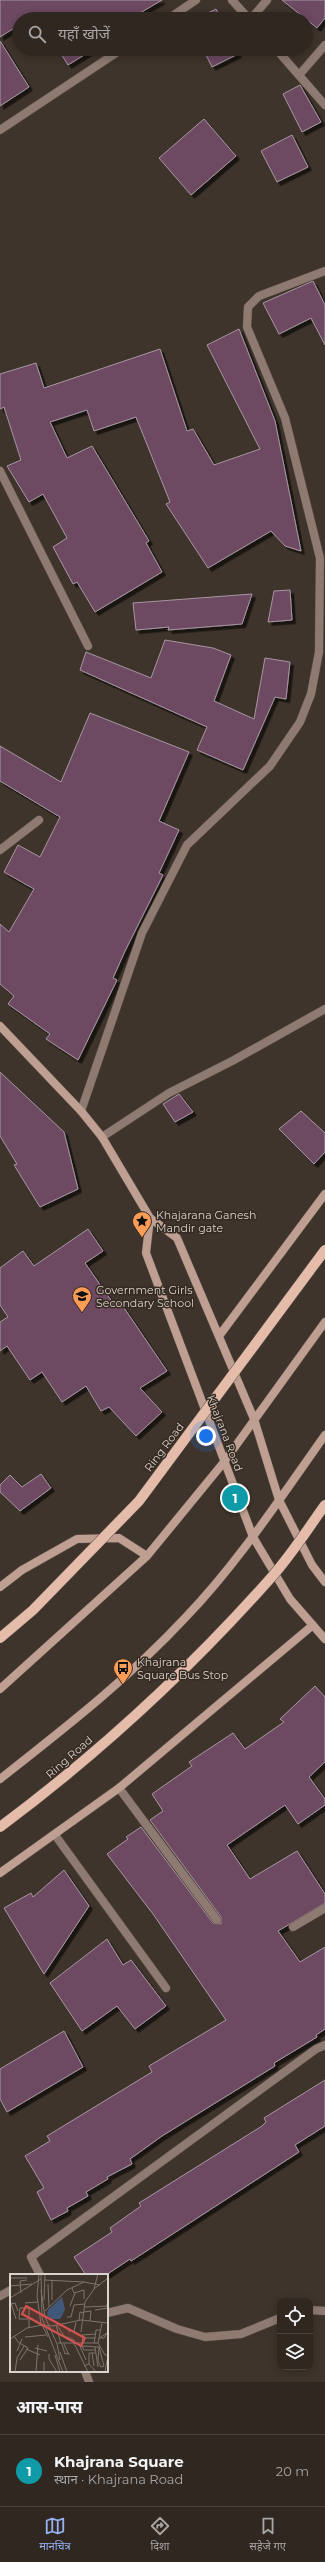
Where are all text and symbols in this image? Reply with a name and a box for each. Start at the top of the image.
search box [12,12,313,56]
icon: search [26,23,48,45]
text: यहाँ खोजें [58,24,110,43]
place label: Khajarana Ganesh Mandir gate [156,1208,256,1235]
place icon: Khajarana Ganesh Mandir gate [131,1210,153,1238]
place label: Government Girls Secondary School [96,1283,194,1310]
school or university icon: Government Girls Secondary School [71,1285,93,1313]
street label: Khajrana Road [204,1393,246,1473]
street label: Ring Road [141,1420,187,1474]
your location [196,1426,216,1446]
pin: 1 [222,1483,248,1513]
place label: Khajrana Square Bus Stop [137,1655,228,1682]
bus stop icon: Khajrana Square Bus Stop [112,1657,134,1685]
street label: Ring Road [43,1733,95,1781]
inset map [10,2274,108,2372]
map controls [277,2298,313,2370]
button: locate [277,2298,313,2334]
button: layers [277,2334,313,2370]
text: आस-पास [16,2397,83,2417]
text: Khajrana Square [54,2452,184,2471]
text: 1 [26,2463,32,2479]
text: 20 m [276,2463,309,2479]
text: स्थान · Khajrana Road [54,2471,183,2487]
tab: मानचित्र [39,2515,71,2554]
tab: दिशा [149,2515,171,2554]
tab: सहेजे गए [249,2515,286,2554]

